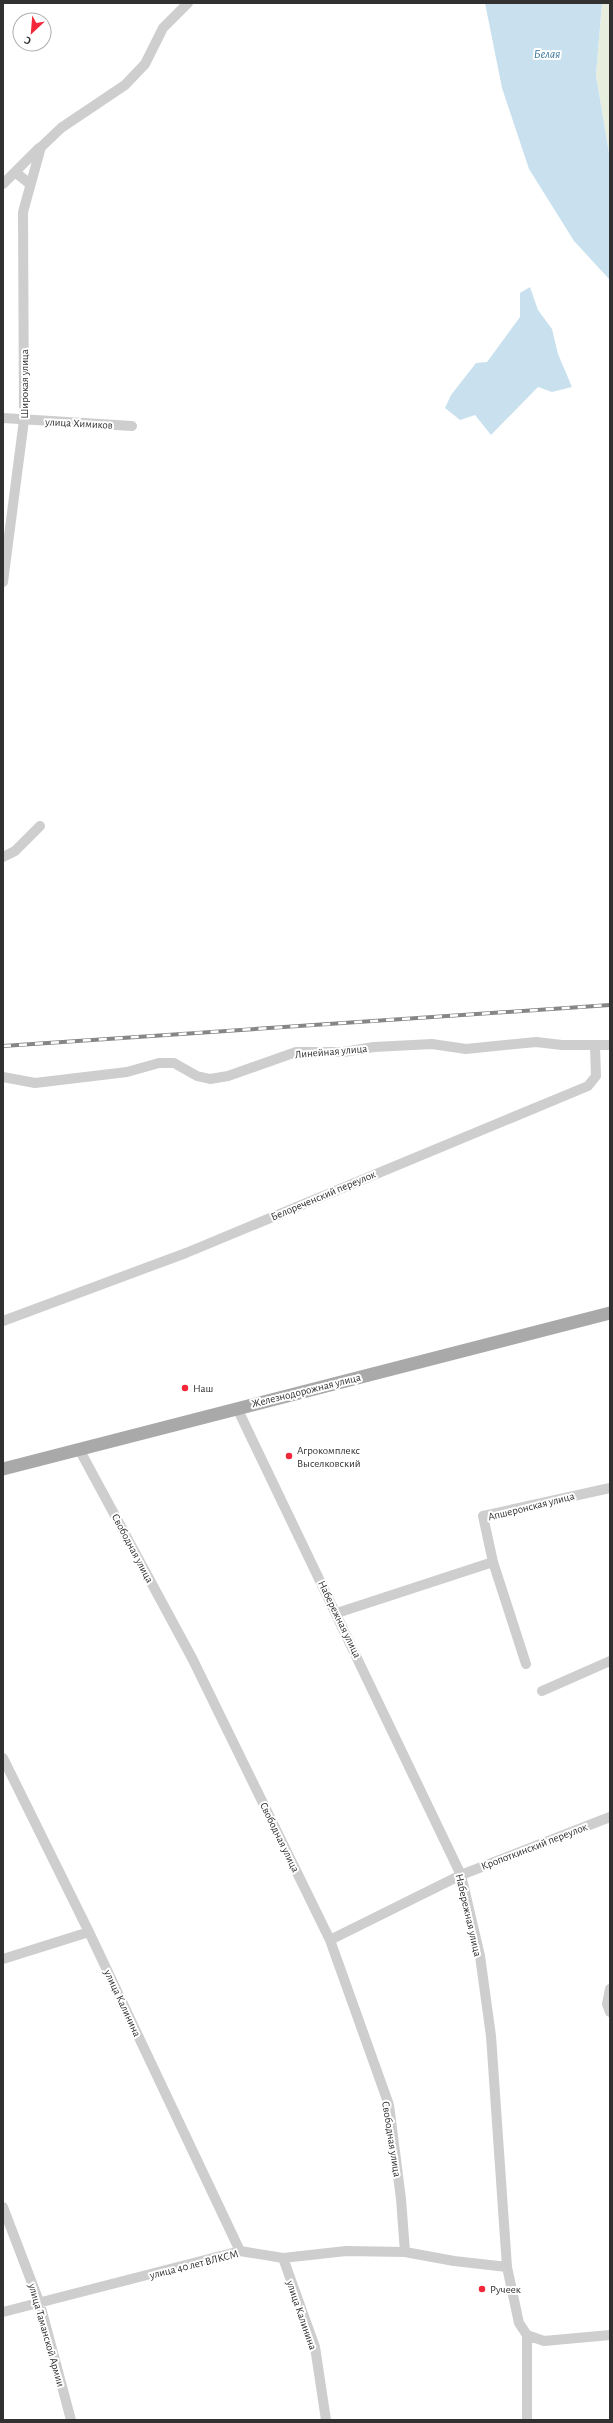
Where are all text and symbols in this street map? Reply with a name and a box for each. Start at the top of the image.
north arrow [12,12,52,52]
text: С [23,34,33,47]
water label: Белая [534,48,560,60]
street label: Широкая улица [19,349,30,419]
street label: улица Химиков [44,416,113,431]
street label: Линейная улица [294,1043,368,1060]
street label: Белореченский переулок [269,1168,377,1223]
street label: Железнодорожная улица [250,1372,362,1409]
marker: Наш [180,1383,190,1393]
place label: Наш [193,1383,213,1394]
place label: Агрокомплекс Выселковский [297,1445,361,1469]
marker: Агрокомплекс Выселковский [284,1451,294,1461]
street label: Апшеронская улица [487,1490,576,1523]
street label: Свободная улица [110,1512,155,1585]
street label: Набережная улица [316,1579,363,1660]
street label: Свободная улица [258,1800,301,1874]
street label: Кропоткинский переулок [480,1821,589,1872]
street label: Набережная улица [454,1873,483,1958]
street label: улица Калинина [102,1967,143,2038]
street label: Свободная улица [380,2100,403,2178]
street label: улица 40 лет ВЛКСМ [148,2248,240,2281]
street label: улица Калинина [284,2278,319,2351]
street label: улица Таманской Армии [26,2281,67,2388]
marker: Ручеек [477,2284,487,2294]
place label: Ручеек [490,2284,521,2295]

